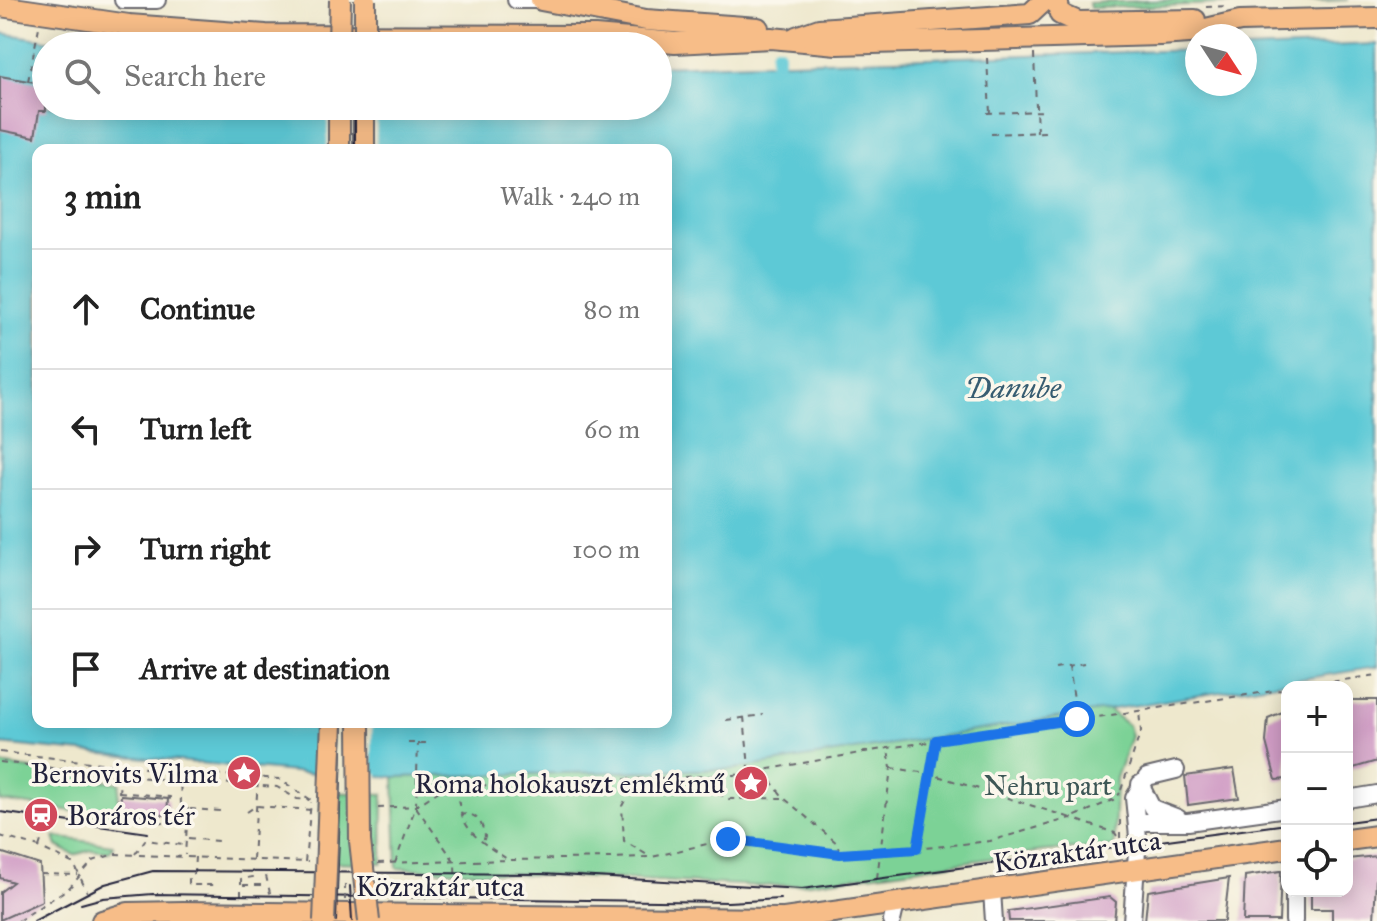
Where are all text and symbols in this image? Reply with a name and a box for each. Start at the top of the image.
north arrow [1185,24,1257,96]
search box [32,32,672,120]
icon: search [60,54,104,98]
text: Search here [124,58,266,94]
text: 3 min [64,176,141,217]
text: Walk · 240 m [500,180,640,212]
icon: ahead [64,287,108,331]
text: Continue [140,291,255,327]
text: 80 m [584,293,640,325]
water label: Danube [965,370,1062,406]
icon: left [64,407,108,451]
text: Turn left [140,411,251,447]
text: 60 m [584,413,640,445]
icon: right [64,527,108,571]
text: Turn right [140,531,271,567]
text: 100 m [572,533,640,565]
icon: arrive [64,647,108,691]
text: Arrive at destination [140,651,390,687]
map controls [1281,681,1353,897]
button: + [1281,681,1353,753]
route start [1059,701,1095,737]
button: − [1281,753,1353,825]
place icon: Bernovits Vilma [225,754,263,792]
place label: Bernovits Vilma [31,756,218,791]
place icon: Roma holokauszt emlékmű [732,764,770,802]
place label: Roma holokauszt emlékmű [414,766,725,801]
park label: Nehru part [984,768,1112,803]
station icon: Boráros tér [22,796,60,834]
place label: Boráros tér [67,798,196,833]
route end [710,821,746,857]
street label: Közraktár utca [991,822,1163,881]
button: locate [1281,825,1353,897]
street label: Közraktár utca [356,869,525,904]

